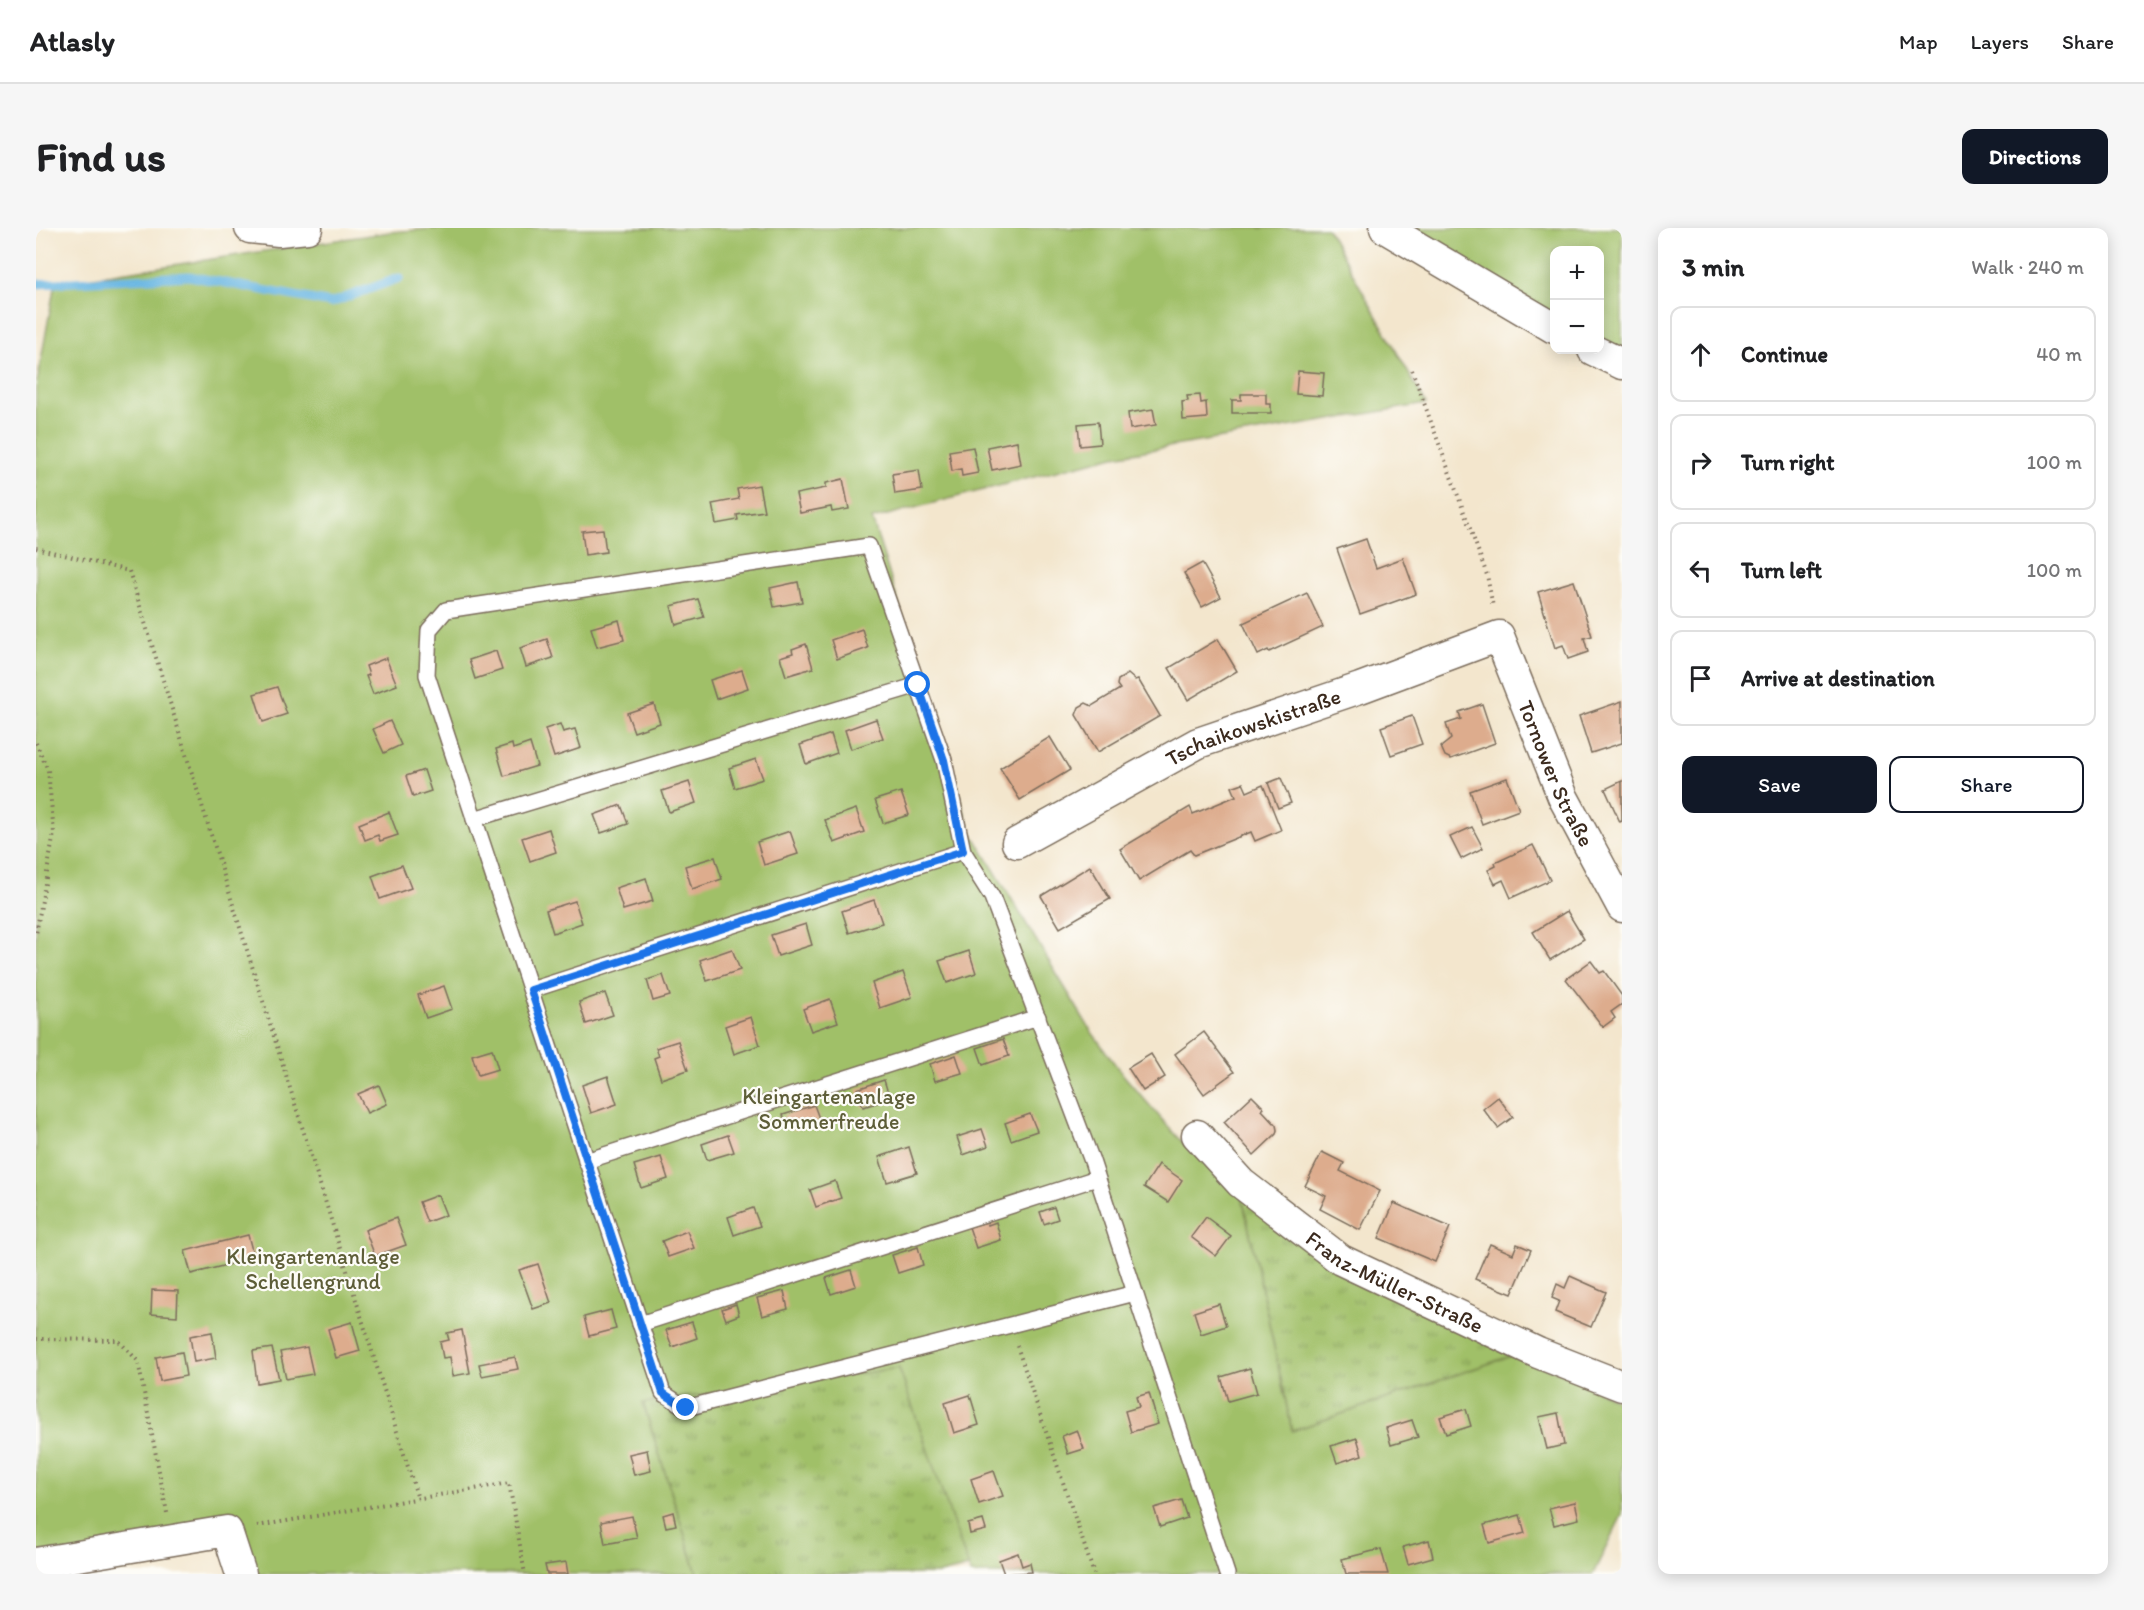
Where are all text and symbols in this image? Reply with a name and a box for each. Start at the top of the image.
text: Atlasly [30,24,115,58]
text: Map [1899,29,1938,54]
text: Layers [1971,29,2029,54]
text: Share [2062,29,2114,54]
button: Directions [1962,129,2108,184]
text: Find us [36,131,166,182]
map controls [1550,246,1604,354]
button: + [1550,246,1604,300]
text: 3 min [1682,251,1744,283]
text: Walk · 240 m [1971,255,2084,279]
button: − [1550,300,1604,354]
icon: ahead [1684,338,1717,371]
text: Continue [1741,341,1828,368]
text: 40 m [2036,342,2082,366]
icon: right [1684,446,1717,479]
text: Turn right [1741,449,1835,476]
text: 100 m [2027,450,2082,474]
icon: left [1684,554,1717,587]
text: Turn left [1741,557,1822,584]
text: 100 m [2027,558,2082,582]
icon: arrive [1684,662,1717,695]
text: Arrive at destination [1741,665,1935,692]
route start [904,671,930,697]
street label: Tschaikowskistraße [1161,682,1344,772]
street label: Tornower Straße [1512,696,1600,851]
button: Save [1682,756,1877,813]
button: Share [1889,756,2084,813]
park label: Kleingartenanlage Sommerfreude [742,1083,916,1135]
street label: Franz-Müller-Straße [1301,1225,1488,1339]
park label: Kleingartenanlage Schellengrund [226,1243,400,1295]
route end [672,1394,698,1420]

